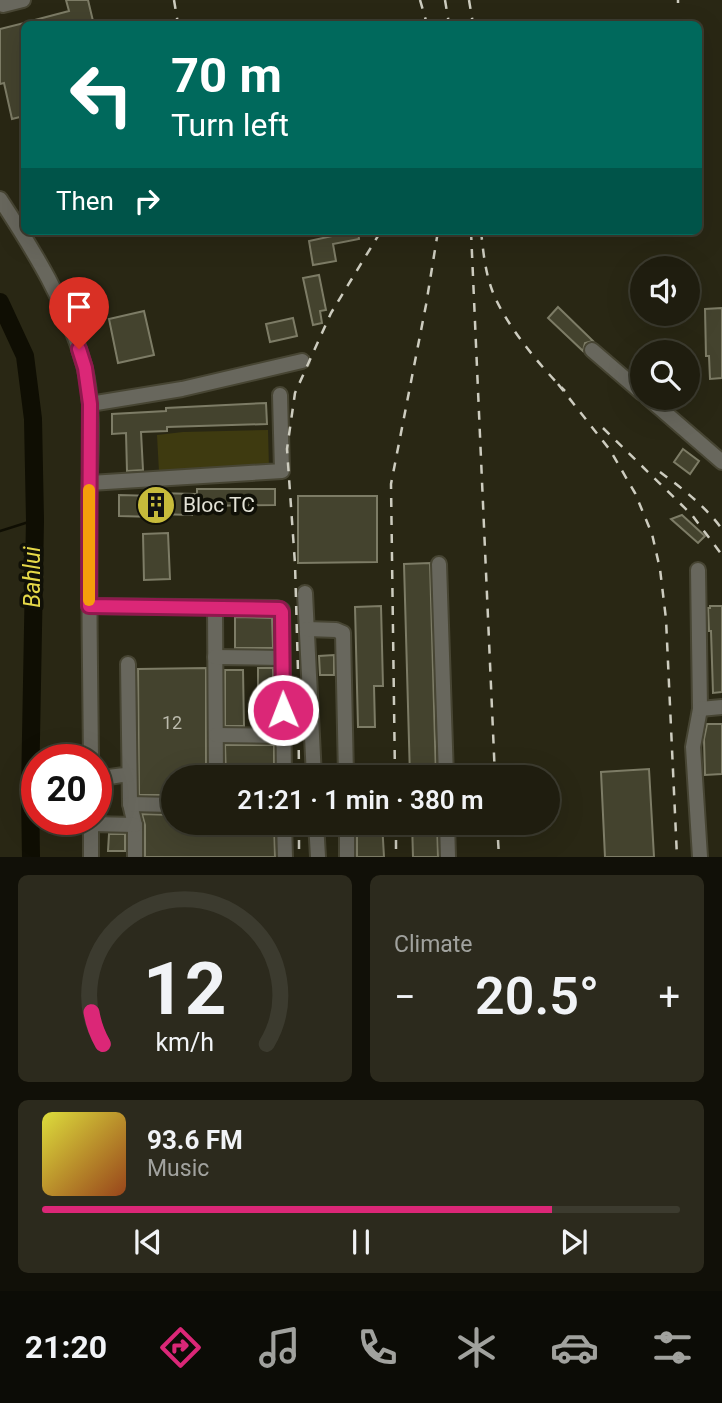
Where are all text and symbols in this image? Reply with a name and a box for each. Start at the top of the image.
text: 70 m [171,47,282,104]
icon: left [56,49,147,140]
text: Turn left [171,106,289,144]
icon: right [128,182,166,220]
text: Then [56,186,114,216]
map controls [630,256,700,410]
button: sound [630,256,700,326]
pin [49,277,109,349]
icon: arrive [60,288,98,326]
button: search [630,340,700,410]
building icon: Bloc TC [135,484,177,526]
place label: Bloc TC [183,493,255,517]
water label: Bahlui [19,546,46,608]
position arrow [246,673,320,747]
house number: 12 [162,712,182,733]
speed limit sign: 20 [21,744,112,835]
text: 21:21 · 1 min · 380 m [237,785,484,815]
text: Climate [394,931,473,958]
text: 12 [143,947,227,1033]
text: 20.5° [475,966,599,1027]
text: − [394,975,416,1019]
text: + [658,975,680,1019]
text: km/h [156,1028,214,1057]
text: 93.6 FM [147,1125,243,1155]
text: Music [147,1155,209,1182]
icon: previous [129,1223,167,1261]
icon: pause [342,1223,380,1261]
icon: next [555,1223,593,1261]
icon: directions [156,1323,205,1372]
icon: music [255,1323,304,1372]
icon: phone [353,1323,402,1372]
icon: climate [452,1323,501,1372]
icon: car [550,1323,599,1372]
icon: filters [648,1323,697,1372]
text: 21:20 [25,1328,107,1366]

